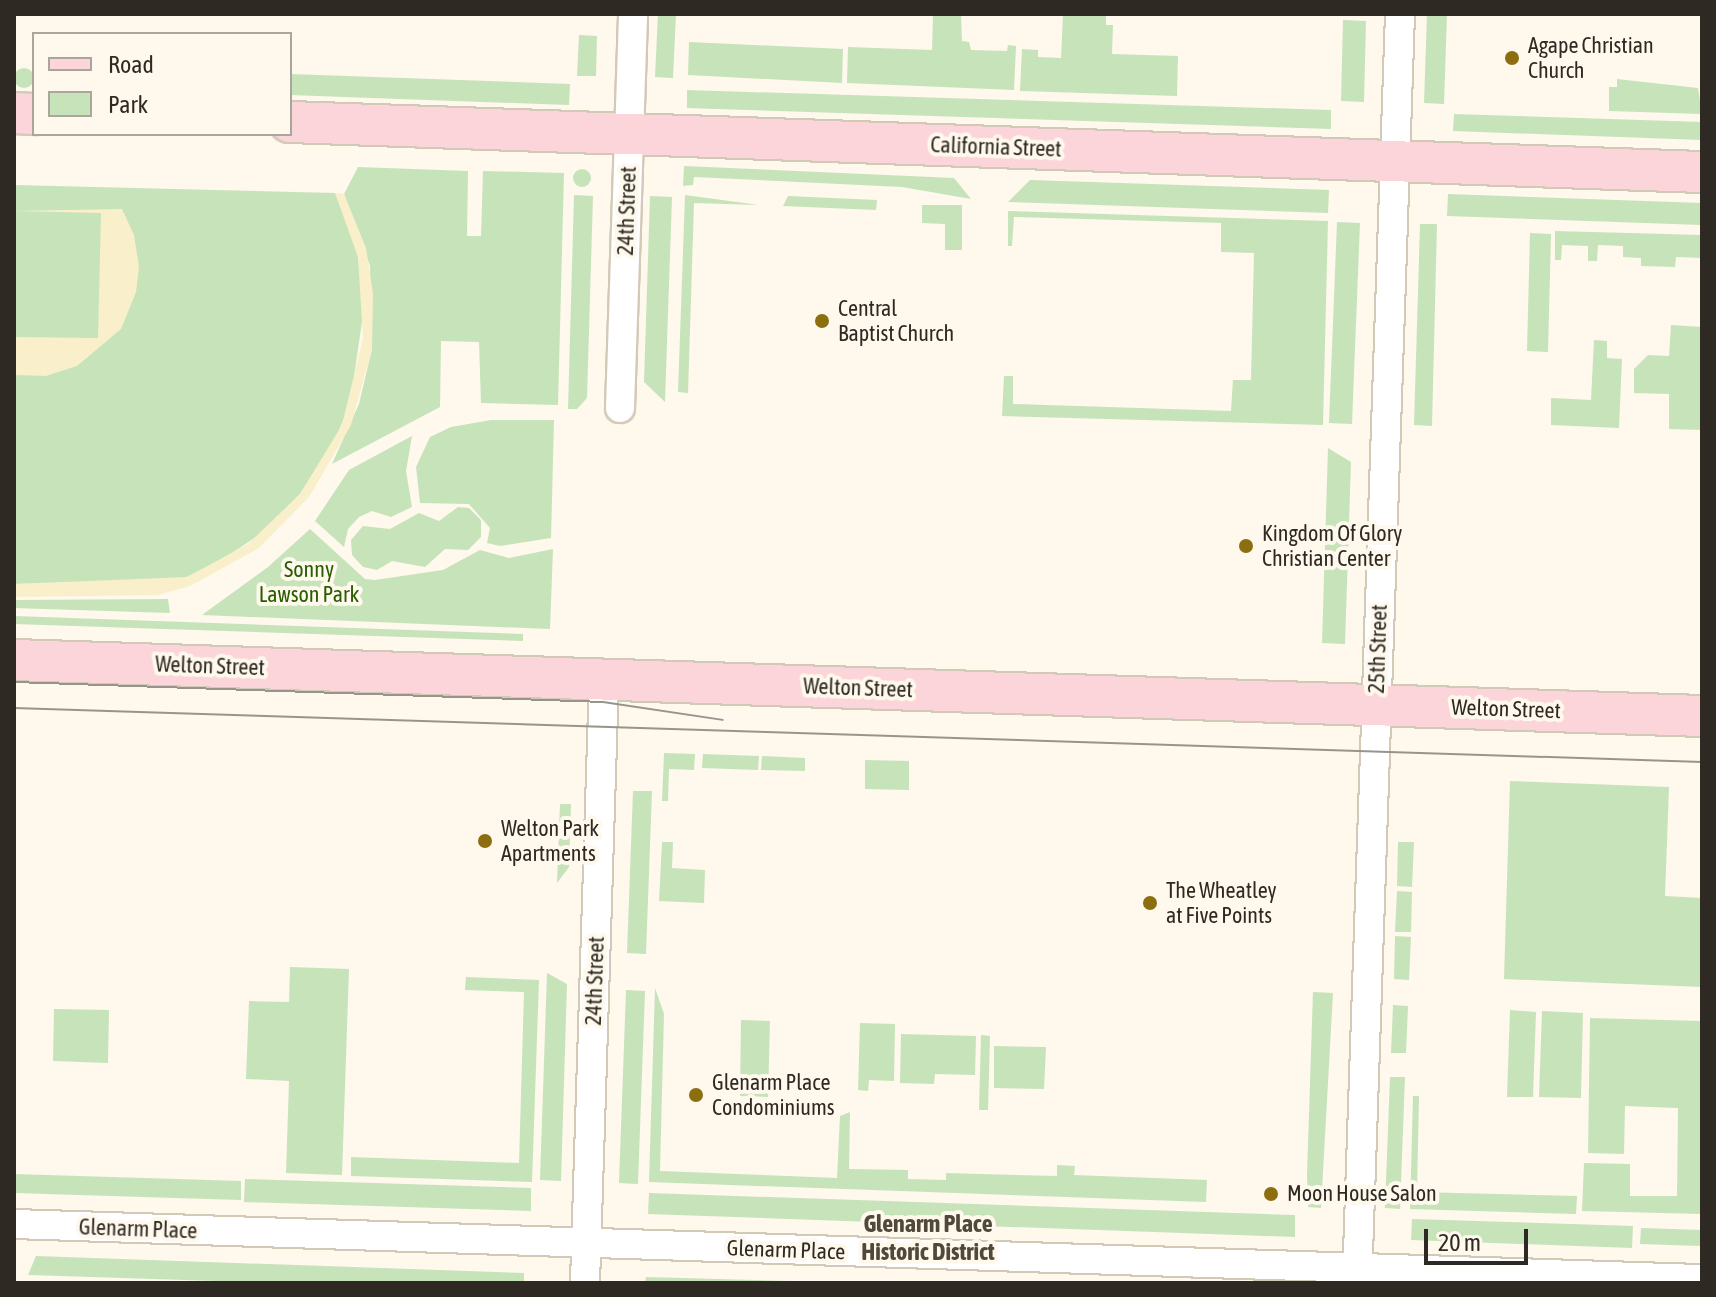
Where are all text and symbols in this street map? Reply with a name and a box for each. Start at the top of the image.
legend [32,32,292,136]
place label: Agape Christian Church [1528,32,1654,84]
marker: Agape Christian Church [1503,49,1521,67]
text: Road [108,51,154,78]
text: Park [108,91,148,118]
street label: California Street [930,132,1062,162]
street label: 24th Street [612,166,642,256]
place label: Central Baptist Church [838,295,954,346]
marker: Central Baptist Church [813,312,831,330]
place label: Kingdom Of Glory Christian Center [1262,520,1402,572]
marker: Kingdom Of Glory Christian Center [1237,537,1255,555]
park label: Sonny Lawson Park [259,556,359,608]
street label: 25th Street [1363,604,1393,694]
street label: Welton Street [155,651,265,681]
street label: Welton Street [803,673,913,703]
street label: Welton Street [1451,694,1561,724]
place label: Welton Park Apartments [501,815,599,866]
marker: Welton Park Apartments [476,832,494,850]
place label: The Wheatley at Five Points [1166,877,1277,928]
marker: The Wheatley at Five Points [1141,894,1159,912]
street label: 24th Street [580,936,610,1026]
place label: Glenarm Place Condominiums [712,1069,835,1120]
marker: Glenarm Place Condominiums [687,1086,705,1104]
place label: Moon House Salon [1287,1181,1437,1207]
marker: Moon House Salon [1262,1185,1280,1203]
district label: Glenarm Place Historic District [861,1210,995,1266]
scale bar [1428,1213,1532,1263]
street label: Glenarm Place [78,1214,198,1244]
text: 20 m [1438,1229,1481,1256]
street label: Glenarm Place [726,1235,846,1265]

